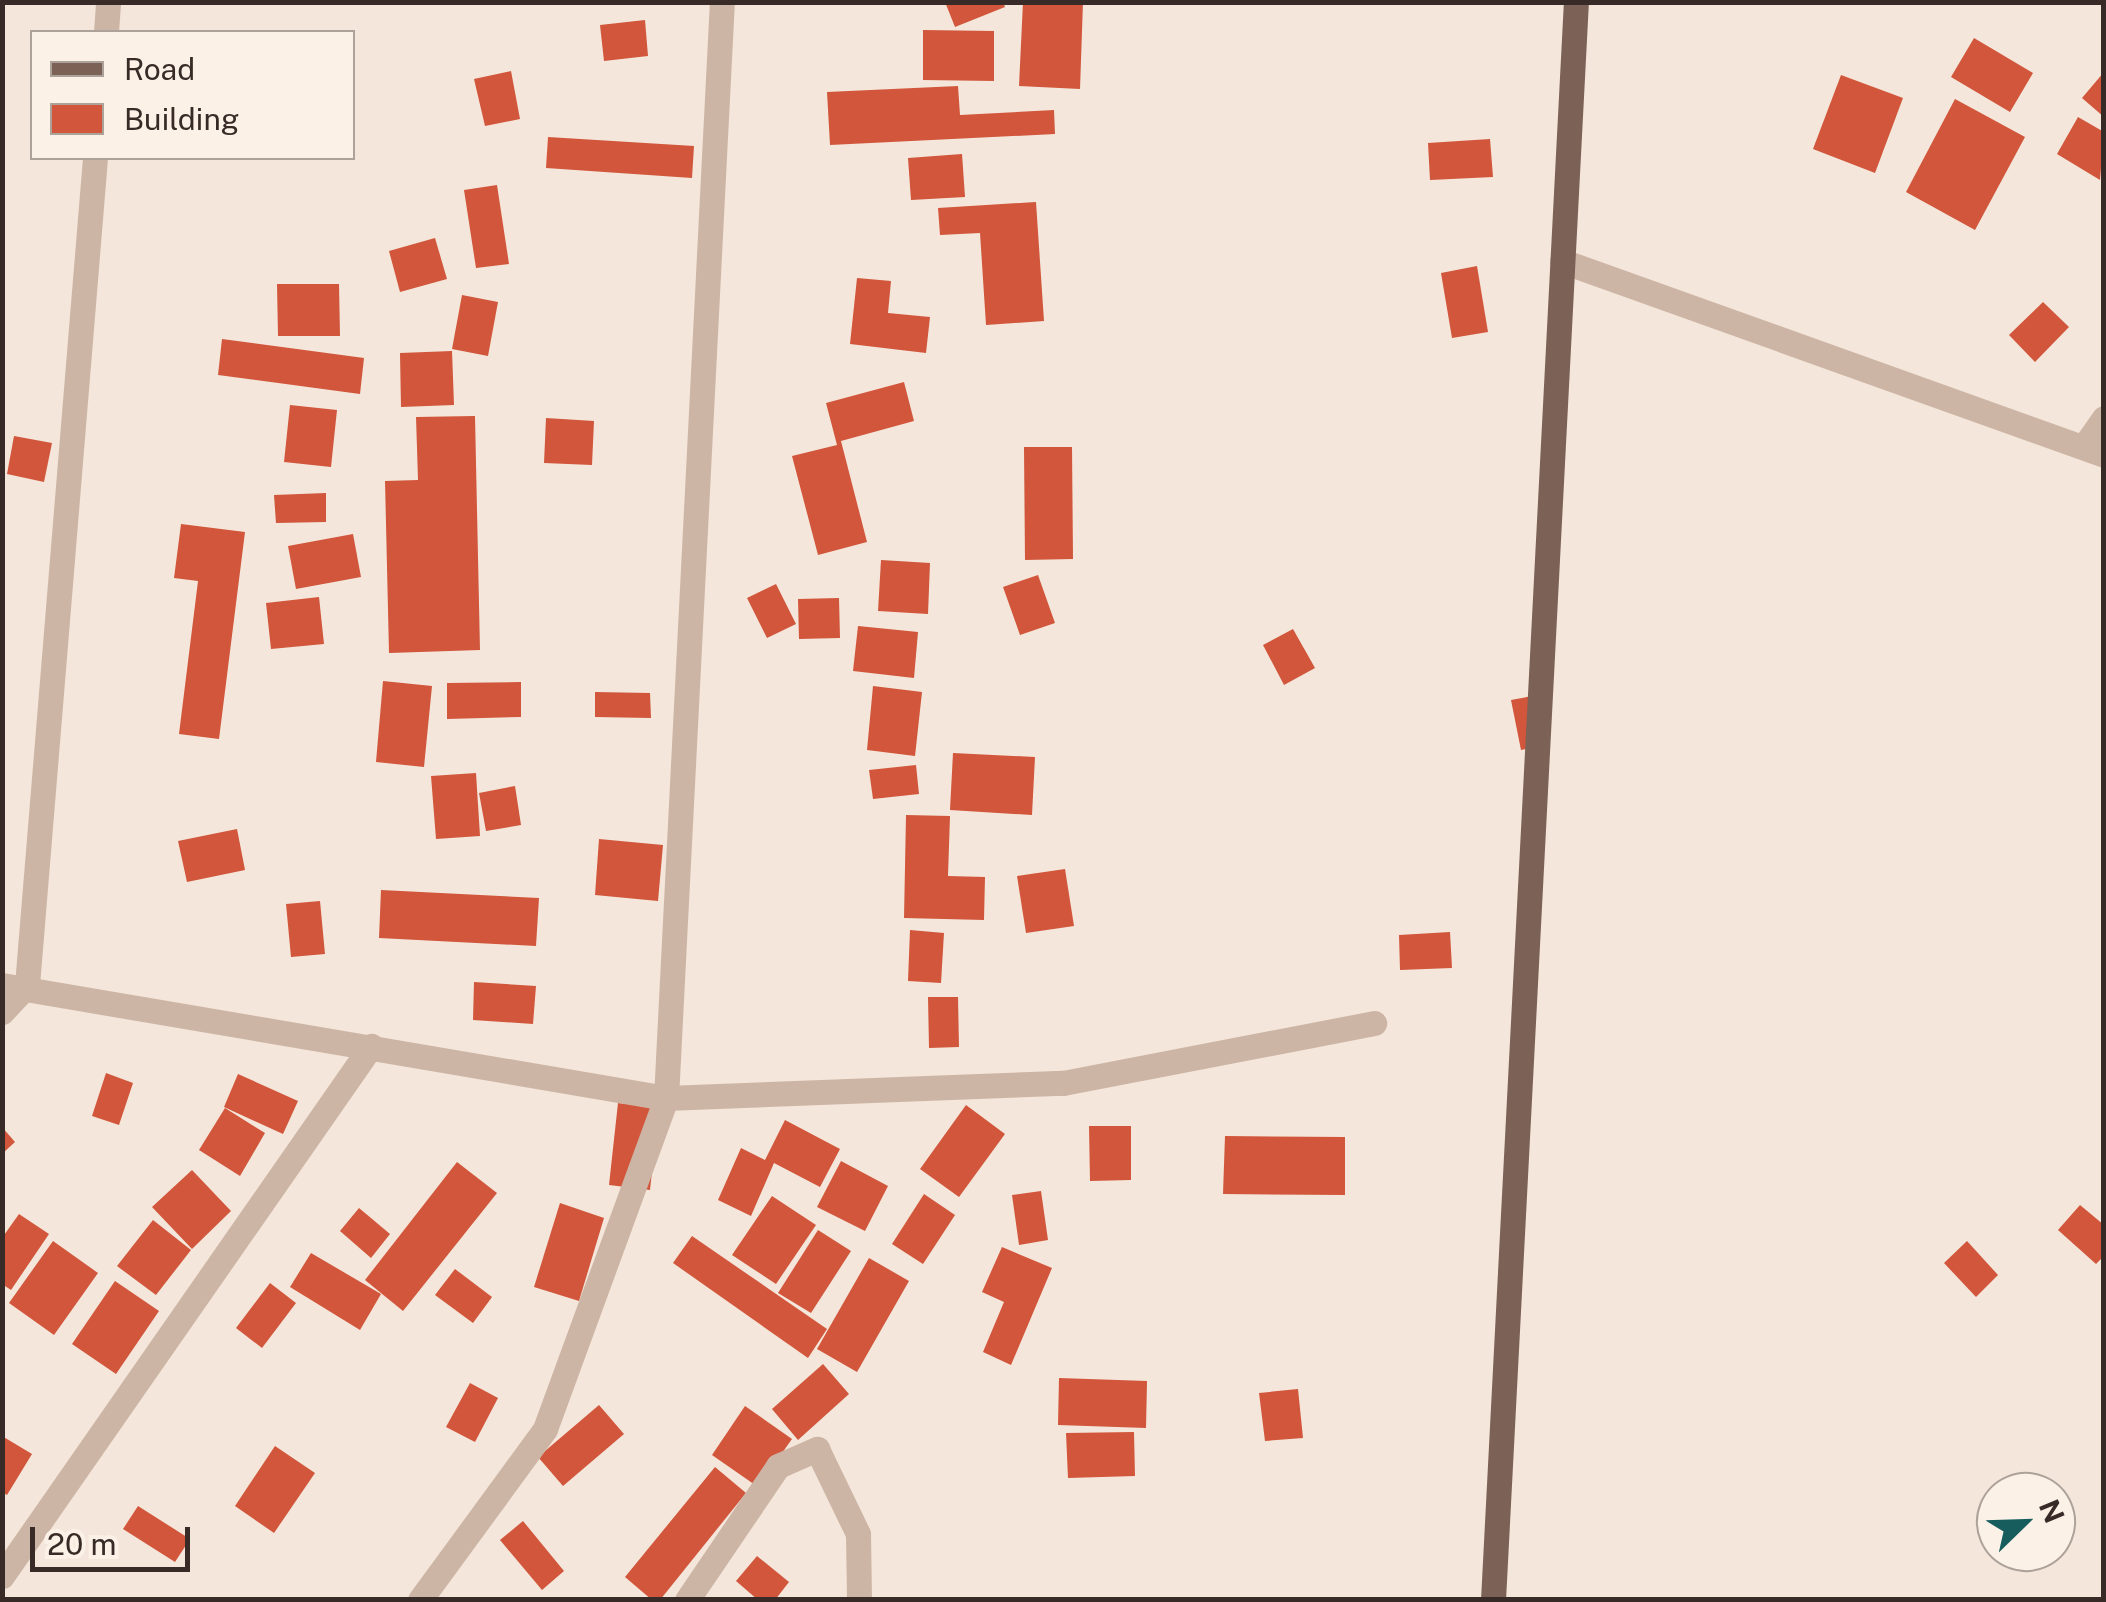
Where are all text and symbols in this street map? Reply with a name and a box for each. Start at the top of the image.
legend [30,30,355,160]
text: Road [124,51,195,87]
text: Building [124,101,239,137]
north arrow [1976,1472,2076,1572]
text: N [2033,1494,2072,1527]
scale bar [35,1507,195,1569]
text: 20 m [47,1526,116,1562]

